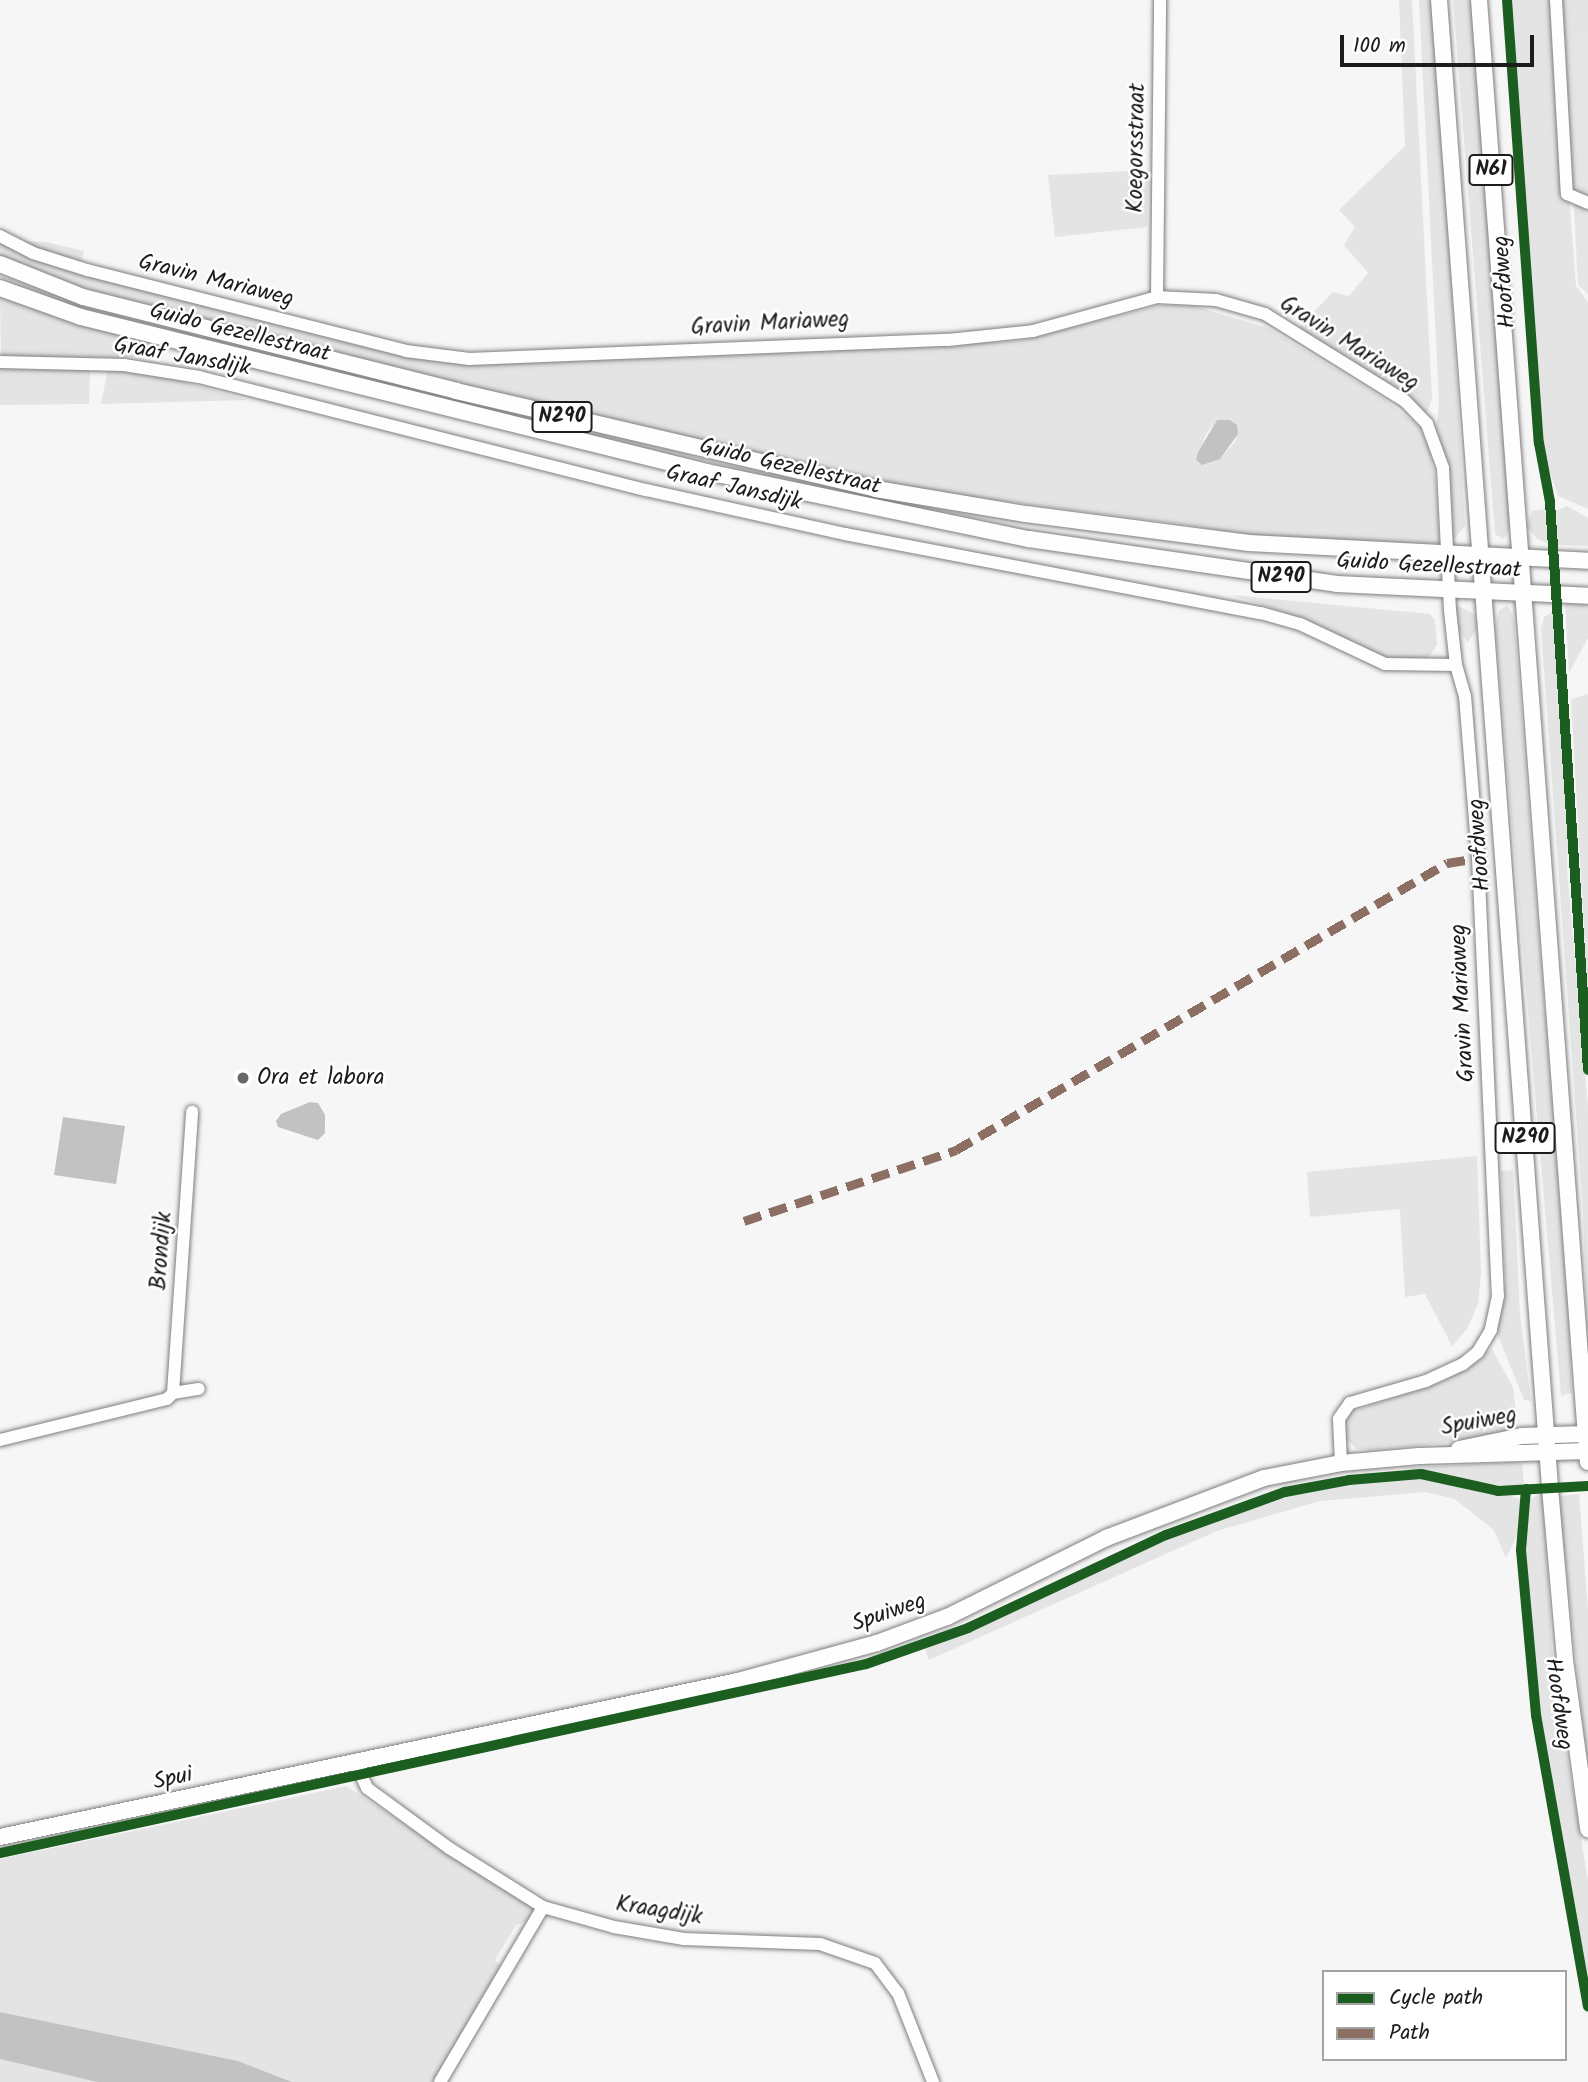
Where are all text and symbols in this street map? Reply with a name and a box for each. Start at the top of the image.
scale bar [1343,21,1537,65]
text: 100 m [1353,30,1406,63]
street label: Koegorsstraat [1122,83,1152,213]
road number: N61 [1468,152,1514,188]
street label: Hoofdweg [1488,235,1522,329]
street label: Gravin Mariaweg [136,248,296,314]
street label: Gravin Mariaweg [1274,290,1424,398]
street label: Guido Gezellestraat [147,297,333,369]
street label: Gravin Mariaweg [690,306,850,342]
street label: Graaf Jansdijk [112,331,252,383]
road number: N290 [530,400,594,434]
street label: Guido Gezellestraat [697,433,883,501]
street label: Graaf Jansdijk [664,459,804,517]
street label: Guido Gezellestraat [1336,547,1522,585]
road number: N290 [1250,560,1312,594]
street label: Hoofdweg [1463,798,1497,892]
street label: Gravin Mariaweg [1445,923,1481,1083]
place label: Ora et labora [257,1064,385,1092]
marker: Ora et labora [235,1070,251,1086]
road number: N290 [1494,1120,1556,1156]
street label: Brondijk [145,1211,179,1291]
street label: Spuiweg [1439,1402,1519,1442]
street label: Spuiweg [848,1587,930,1639]
street label: Hoofdweg [1538,1656,1578,1752]
street label: Spui [151,1761,195,1797]
street label: Kraagdijk [614,1891,704,1931]
legend [1322,1970,1567,2061]
text: Cycle path [1389,1982,1483,2015]
text: Path [1389,2017,1430,2050]

